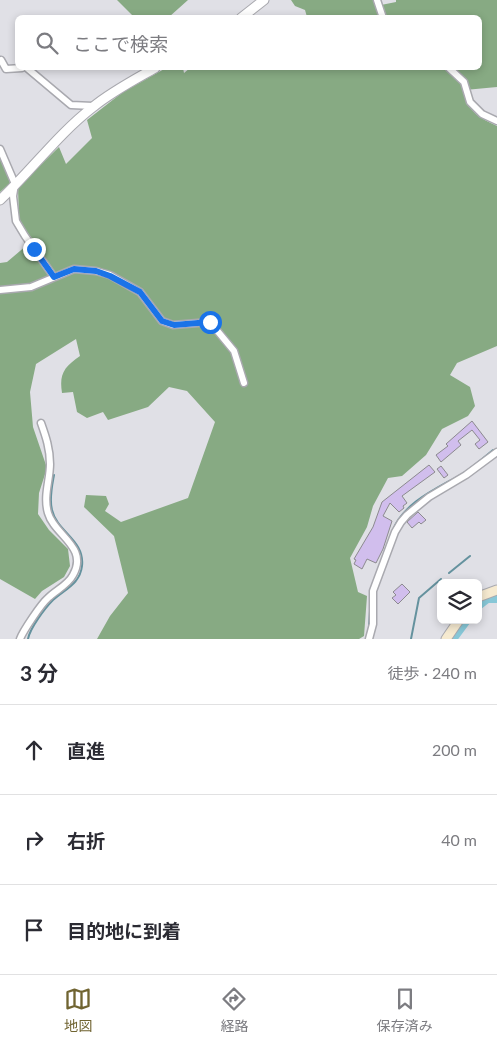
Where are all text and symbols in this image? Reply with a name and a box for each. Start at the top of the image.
search box [15,15,482,70]
icon: search [33,29,61,57]
text: ここで検索 [73,32,168,55]
route end [23,238,46,261]
route start [199,311,222,334]
map controls [437,579,482,624]
button: layers [437,579,482,624]
text: 3 分 [20,660,58,685]
text: 徒歩 · 240 m [388,663,477,682]
icon: ahead [20,736,48,764]
text: 直進 [67,739,105,762]
text: 200 m [432,740,477,759]
icon: right [20,826,48,854]
text: 右折 [67,829,105,852]
text: 40 m [441,830,477,849]
icon: arrive [20,916,48,944]
text: 目的地に到着 [67,919,181,942]
tab: 地図 [64,985,92,1035]
tab: 経路 [220,985,248,1035]
tab: 保存済み [377,985,433,1035]

